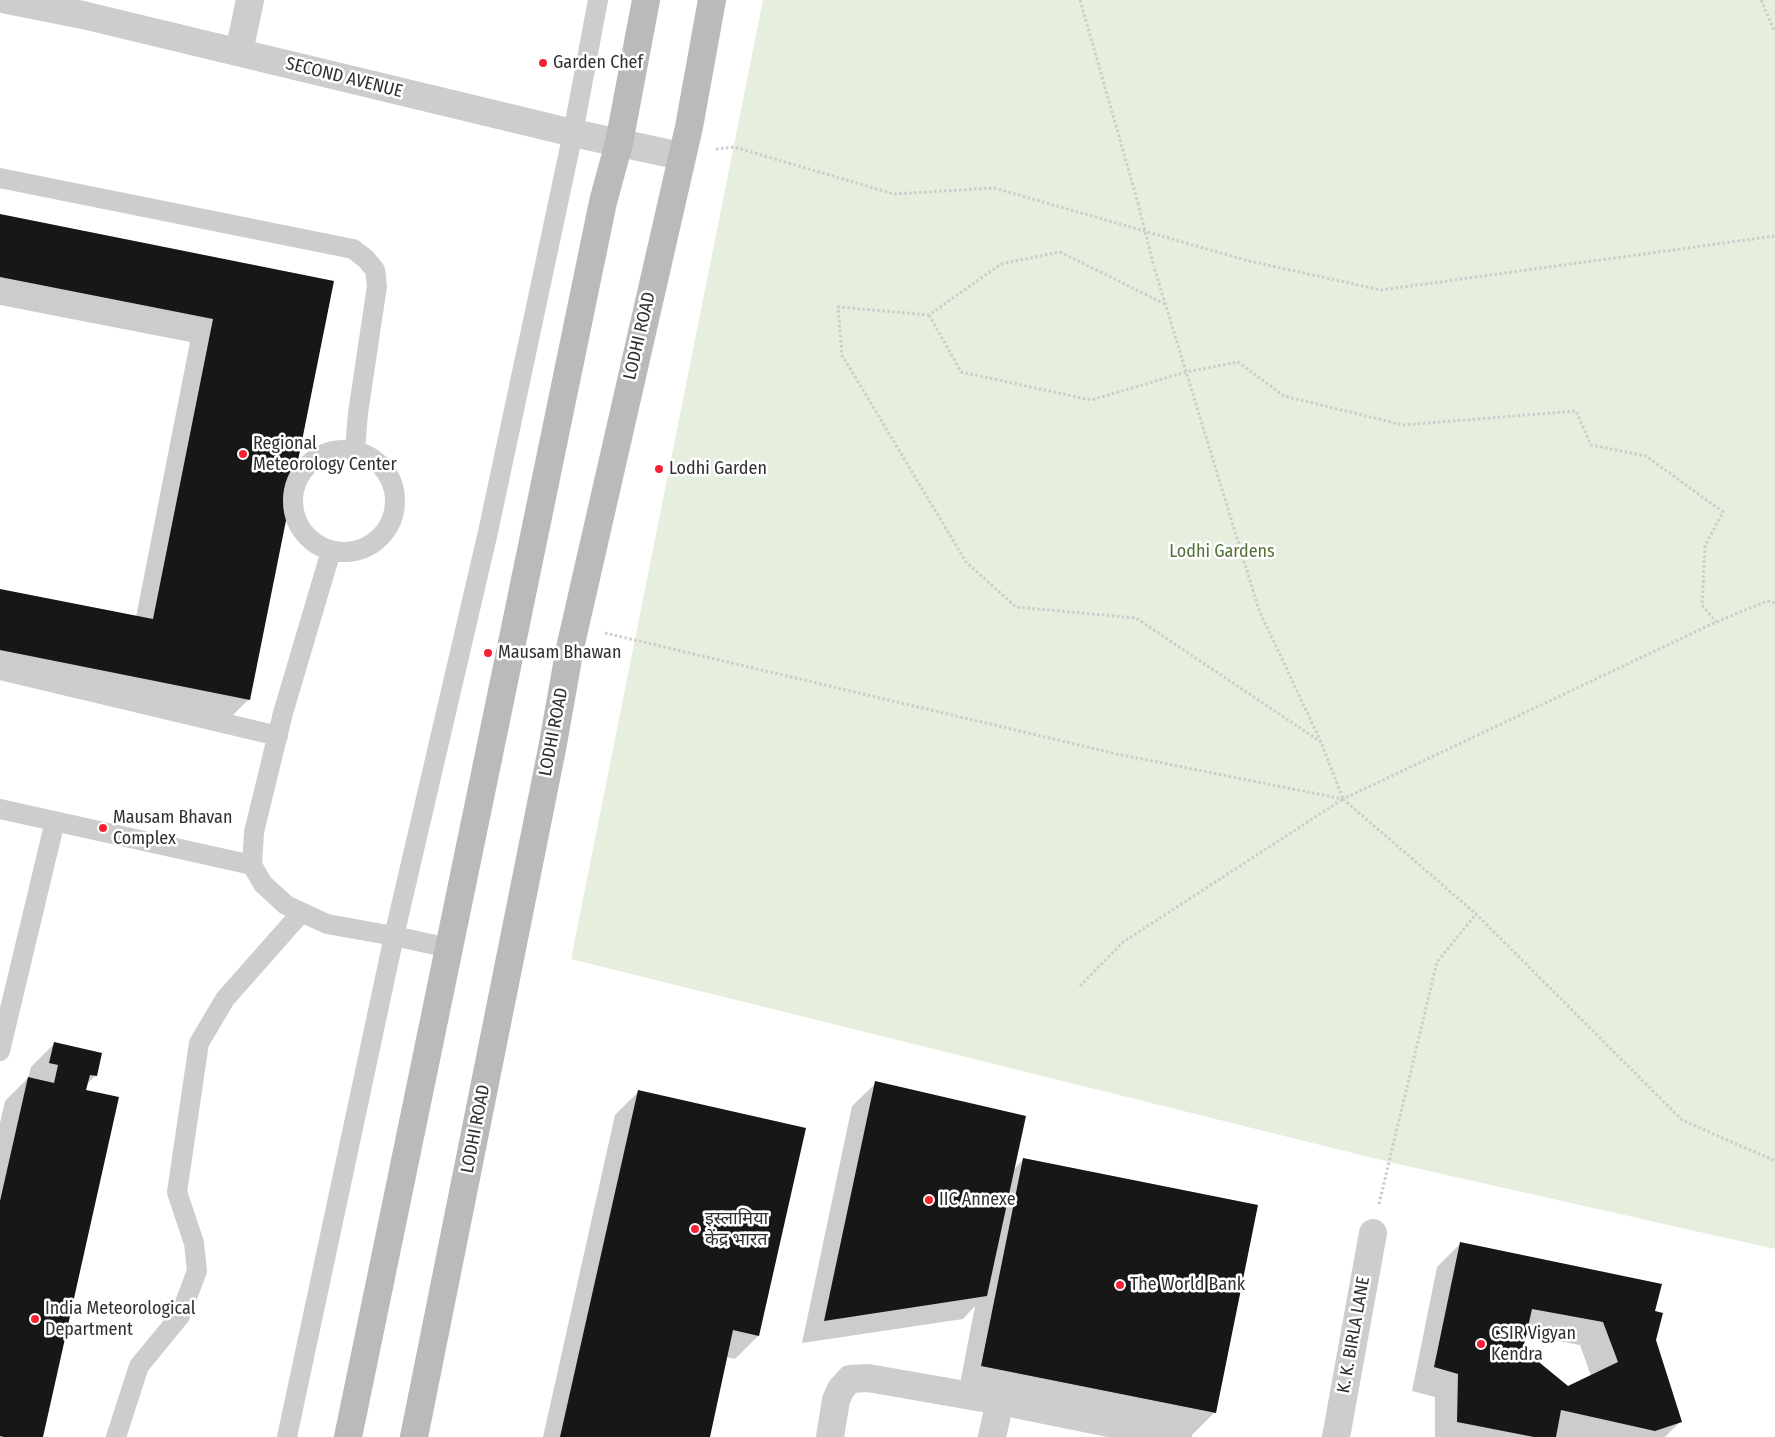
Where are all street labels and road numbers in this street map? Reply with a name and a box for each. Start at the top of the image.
street label: SECOND AVENUE [283,53,405,103]
street label: LODHI ROAD [619,290,661,382]
street label: LODHI ROAD [535,686,573,778]
street label: LODHI ROAD [457,1083,495,1175]
street label: K. K. BIRLA LANE [1333,1275,1375,1395]

